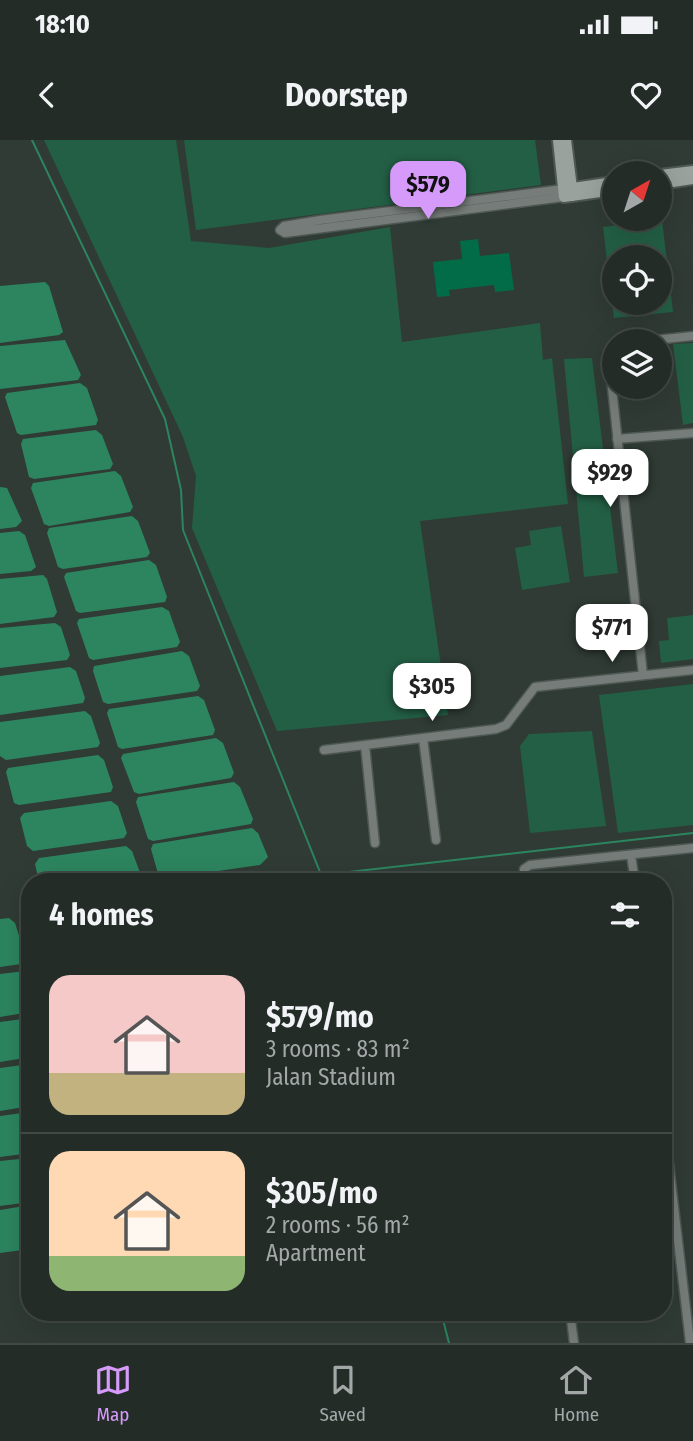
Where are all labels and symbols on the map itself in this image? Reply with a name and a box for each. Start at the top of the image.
north arrow [602,161,672,231]
pin: $579 [387,162,469,221]
pin: $929 [569,450,651,509]
pin: $771 [571,604,653,664]
pin: $305 [391,664,473,723]

